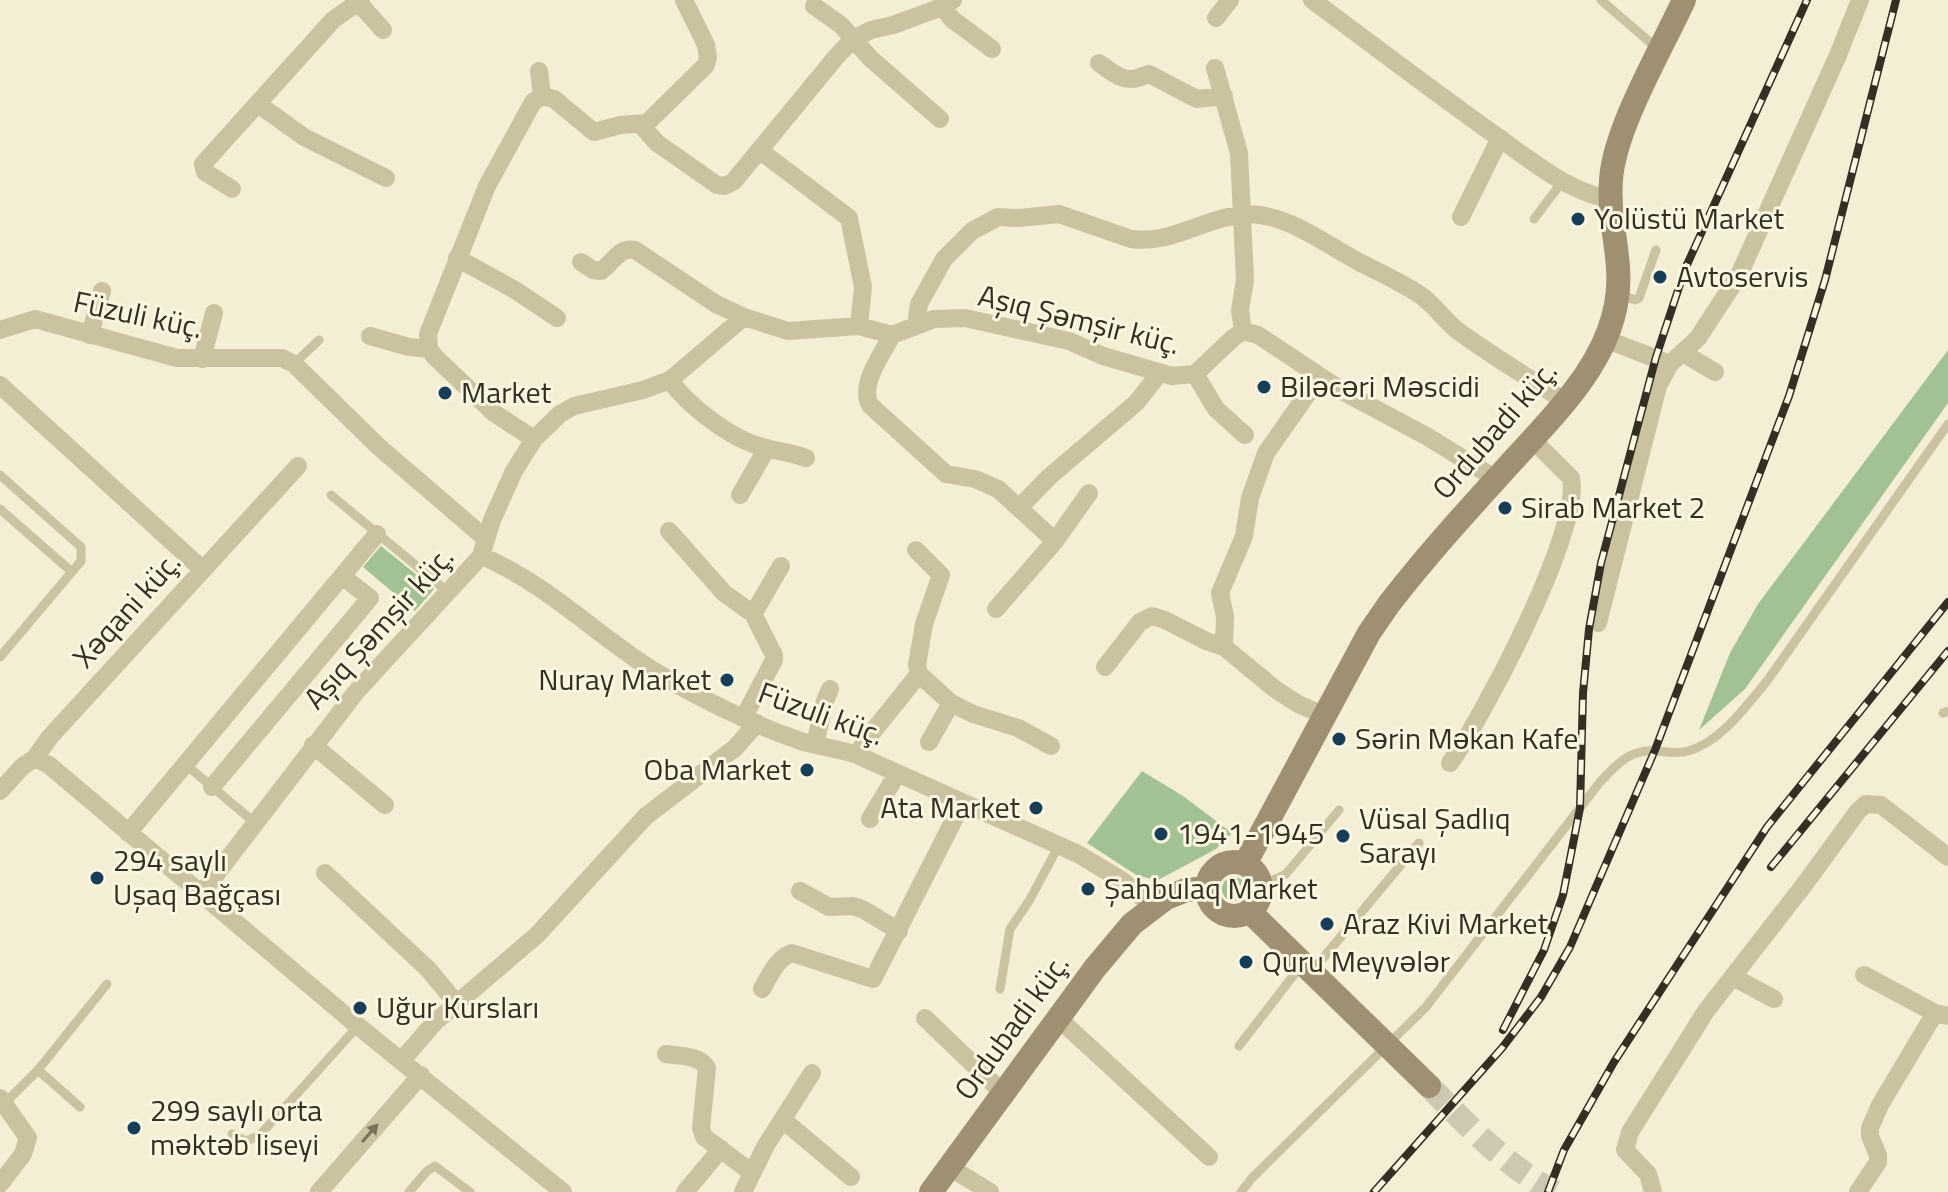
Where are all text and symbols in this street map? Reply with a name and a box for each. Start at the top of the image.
place label: Yolüstü Market [1594,195,1784,241]
marker: Yolüstü Market [1569,210,1587,228]
place label: Avtoservis [1676,253,1809,299]
marker: Avtoservis [1651,268,1669,286]
street label: Aşıq Şəmşir küç. [974,272,1185,366]
street label: Füzuli küç. [69,278,207,350]
street label: Ordubadi küç. [1421,350,1568,509]
place label: Biləcəri Məscidi [1280,363,1480,409]
place label: Market [461,369,552,415]
marker: Biləcəri Məscidi [1255,378,1273,396]
marker: Market [436,384,454,402]
place label: Sirab Market 2 [1521,484,1705,530]
marker: Sirab Market 2 [1496,499,1514,517]
street label: Aşıq Şəmşir küç. [292,535,464,719]
street label: Xəqani küç. [61,541,191,678]
place label: Nuray Market [538,656,711,702]
street label: Füzuli küç. [752,669,891,757]
marker: Nuray Market [718,671,736,689]
place label: Sərin Məkan Kafe [1355,715,1578,761]
marker: Sərin Məkan Kafe [1330,730,1348,748]
place label: Oba Market [644,746,791,792]
marker: Oba Market [798,761,816,779]
place label: Ata Market [880,784,1020,830]
place label: Vüsal Şadlıq Sarayı [1359,795,1511,875]
marker: Ata Market [1027,799,1045,817]
place label: 1941-1945 [1177,810,1325,856]
marker: 1941-1945 [1152,825,1170,843]
marker: Vüsal Şadlıq Sarayı [1334,827,1352,845]
place label: 294 saylı Uşaq Bağçası [113,837,281,917]
place label: Şahbulaq Market [1104,865,1318,911]
marker: 294 saylı Uşaq Bağçası [88,869,106,887]
marker: Şahbulaq Market [1079,880,1097,898]
place label: Araz Kivi Market [1343,900,1548,946]
marker: Araz Kivi Market [1318,915,1336,933]
place label: Quru Meyvələr [1262,938,1450,984]
street label: Ordubadi küç. [942,944,1080,1109]
marker: Quru Meyvələr [1237,953,1255,971]
place label: Uğur Kursları [376,984,539,1030]
marker: Uğur Kursları [351,999,369,1017]
place label: 299 saylı orta məktəb liseyi [150,1087,322,1167]
marker: 299 saylı orta məktəb liseyi [125,1119,143,1137]
one-way arrow [361,1124,378,1144]

